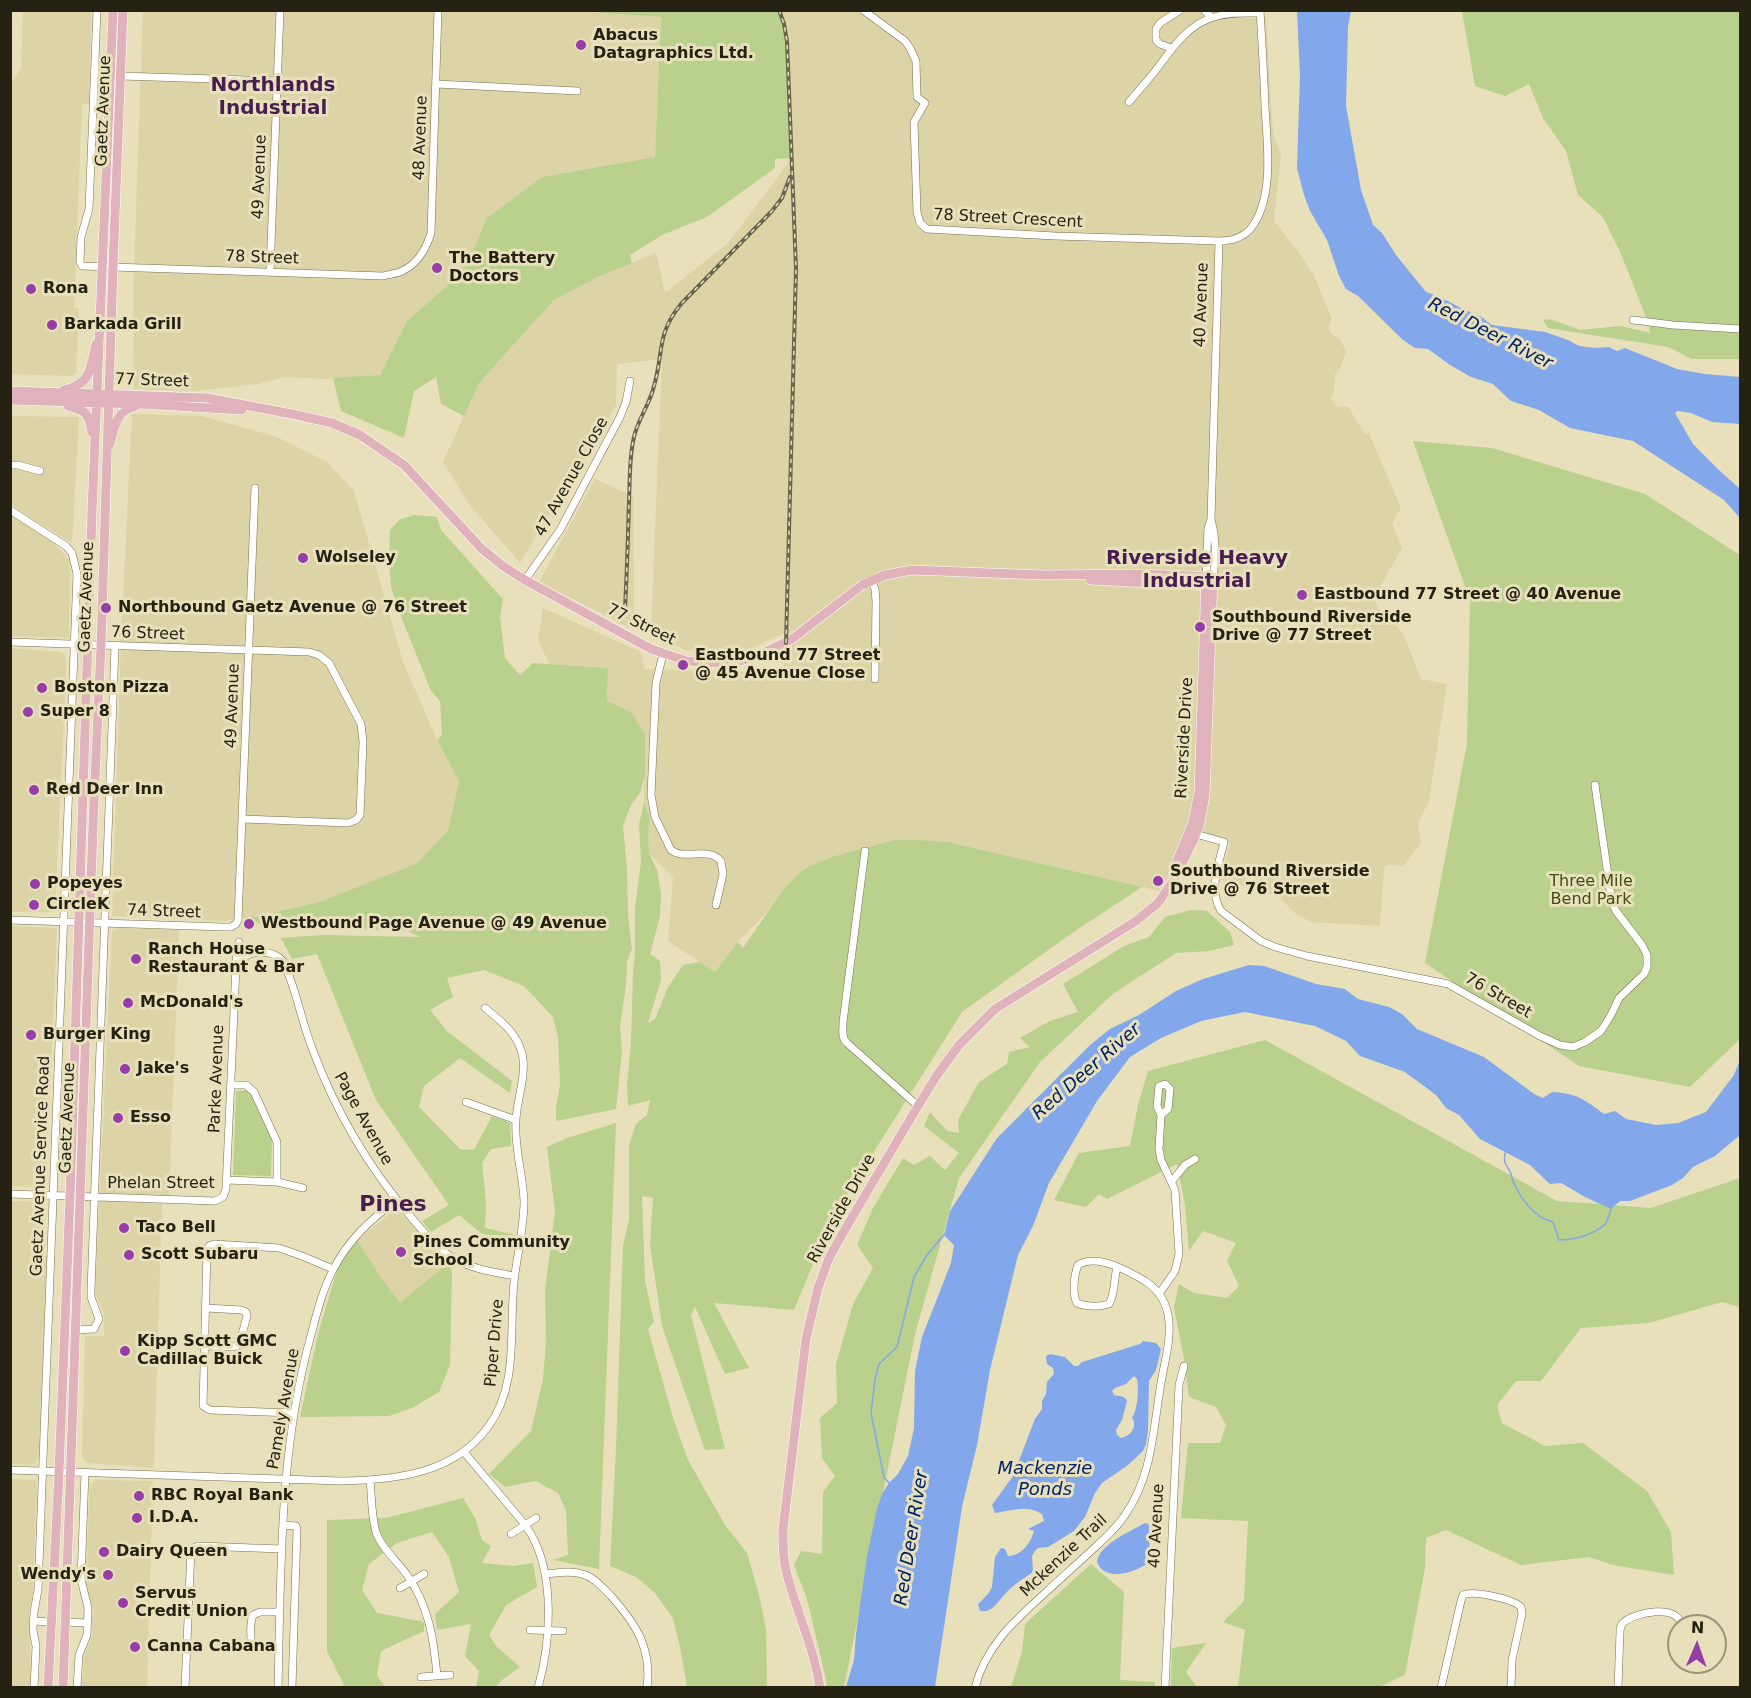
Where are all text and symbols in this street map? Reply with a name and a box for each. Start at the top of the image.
place label: Abacus Datagraphics Ltd. [593,26,754,64]
marker: Abacus Datagraphics Ltd. [574,38,588,52]
street label: Gaetz Avenue [92,55,116,167]
district label: Northlands Industrial [211,74,335,121]
street label: 48 Avenue [410,95,432,181]
street label: 49 Avenue [249,134,271,220]
street label: 78 Street Crescent [933,205,1083,233]
street label: 78 Street [225,247,299,269]
place label: The Battery Doctors [449,249,555,287]
marker: The Battery Doctors [430,261,444,275]
street label: 40 Avenue [1191,262,1213,348]
place label: Rona [43,279,88,299]
marker: Rona [24,282,38,296]
water label: Red Deer River [1424,293,1556,375]
place label: Barkada Grill [64,315,182,335]
marker: Barkada Grill [45,318,59,332]
street label: 77 Street [115,370,189,392]
street label: 47 Avenue Close [531,414,613,540]
street label: Gaetz Avenue [75,541,99,653]
district label: Riverside Heavy Industrial [1106,547,1288,594]
place label: Wolseley [315,548,396,568]
marker: Wolseley [296,551,310,565]
place label: Eastbound 77 Street @ 40 Avenue [1314,585,1621,605]
marker: Eastbound 77 Street @ 40 Avenue [1295,588,1309,602]
place label: Northbound Gaetz Avenue @ 76 Street [118,598,467,618]
street label: 77 Street [604,600,678,650]
marker: Northbound Gaetz Avenue @ 76 Street [99,601,113,615]
place label: Southbound Riverside Drive @ 77 Street [1212,608,1411,646]
marker: Southbound Riverside Drive @ 77 Street [1193,620,1207,634]
street label: 76 Street [111,623,185,645]
place label: Eastbound 77 Street @ 45 Avenue Close [695,646,880,684]
marker: Eastbound 77 Street @ 45 Avenue Close [676,658,690,672]
street label: 49 Avenue [222,663,244,749]
street label: Riverside Drive [1172,677,1198,799]
place label: Boston Pizza [54,678,169,698]
marker: Boston Pizza [35,681,49,695]
place label: Super 8 [40,702,110,722]
marker: Super 8 [21,705,35,719]
place label: Red Deer Inn [46,780,163,800]
marker: Red Deer Inn [27,783,41,797]
place label: Southbound Riverside Drive @ 76 Street [1170,862,1369,900]
park label: Three Mile Bend Park [1549,872,1633,910]
place label: Popeyes [47,874,123,894]
marker: Southbound Riverside Drive @ 76 Street [1151,874,1165,888]
marker: Popeyes [28,877,42,891]
place label: CircleK [46,895,109,915]
marker: CircleK [27,898,41,912]
street label: 74 Street [127,901,201,923]
place label: Westbound Page Avenue @ 49 Avenue [261,914,607,934]
marker: Westbound Page Avenue @ 49 Avenue [242,917,256,931]
place label: Ranch House Restaurant & Bar [148,940,304,978]
marker: Ranch House Restaurant & Bar [129,952,143,966]
street label: 76 Street [1461,969,1535,1023]
place label: McDonald's [140,993,243,1013]
marker: McDonald's [121,996,135,1010]
water label: Red Deer River [1028,1019,1146,1125]
place label: Burger King [43,1025,151,1045]
street label: Parke Avenue [206,1025,228,1133]
marker: Burger King [24,1028,38,1042]
street label: Gaetz Avenue Service Road [28,1055,54,1277]
place label: Jake's [137,1059,189,1079]
street label: Gaetz Avenue [56,1062,80,1174]
marker: Jake's [118,1062,132,1076]
street label: Page Avenue [330,1069,396,1169]
place label: Esso [130,1108,171,1128]
marker: Esso [111,1111,125,1125]
street label: Riverside Drive [804,1151,880,1267]
street label: Phelan Street [107,1174,215,1194]
district label: Pines [359,1192,427,1218]
place label: Taco Bell [136,1218,216,1238]
marker: Taco Bell [117,1221,131,1235]
place label: Pines Community School [413,1233,570,1271]
place label: Scott Subaru [141,1245,258,1265]
marker: Pines Community School [394,1245,408,1259]
marker: Scott Subaru [122,1248,136,1262]
street label: Piper Drive [482,1298,508,1388]
place label: Kipp Scott GMC Cadillac Buick [137,1332,277,1370]
marker: Kipp Scott GMC Cadillac Buick [118,1344,132,1358]
street label: Pamely Avenue [264,1347,304,1471]
water label: Mackenzie Ponds [998,1458,1092,1500]
water label: Red Deer River [891,1469,933,1607]
street label: 40 Avenue [1145,1483,1169,1569]
place label: RBC Royal Bank [151,1486,293,1506]
marker: RBC Royal Bank [132,1489,146,1503]
place label: I.D.A. [149,1508,199,1528]
marker: I.D.A. [130,1511,144,1525]
street label: Mckenzie Trail [1017,1511,1111,1601]
place label: Dairy Queen [116,1542,228,1562]
marker: Dairy Queen [97,1545,111,1559]
place label: Wendy's [20,1565,96,1585]
marker: Wendy's [101,1568,115,1582]
place label: Servus Credit Union [135,1584,248,1622]
marker: Servus Credit Union [116,1596,130,1610]
north arrow [1667,1614,1727,1674]
text: N [1691,1618,1705,1637]
place label: Canna Cabana [147,1637,276,1657]
marker: Canna Cabana [128,1640,142,1654]

